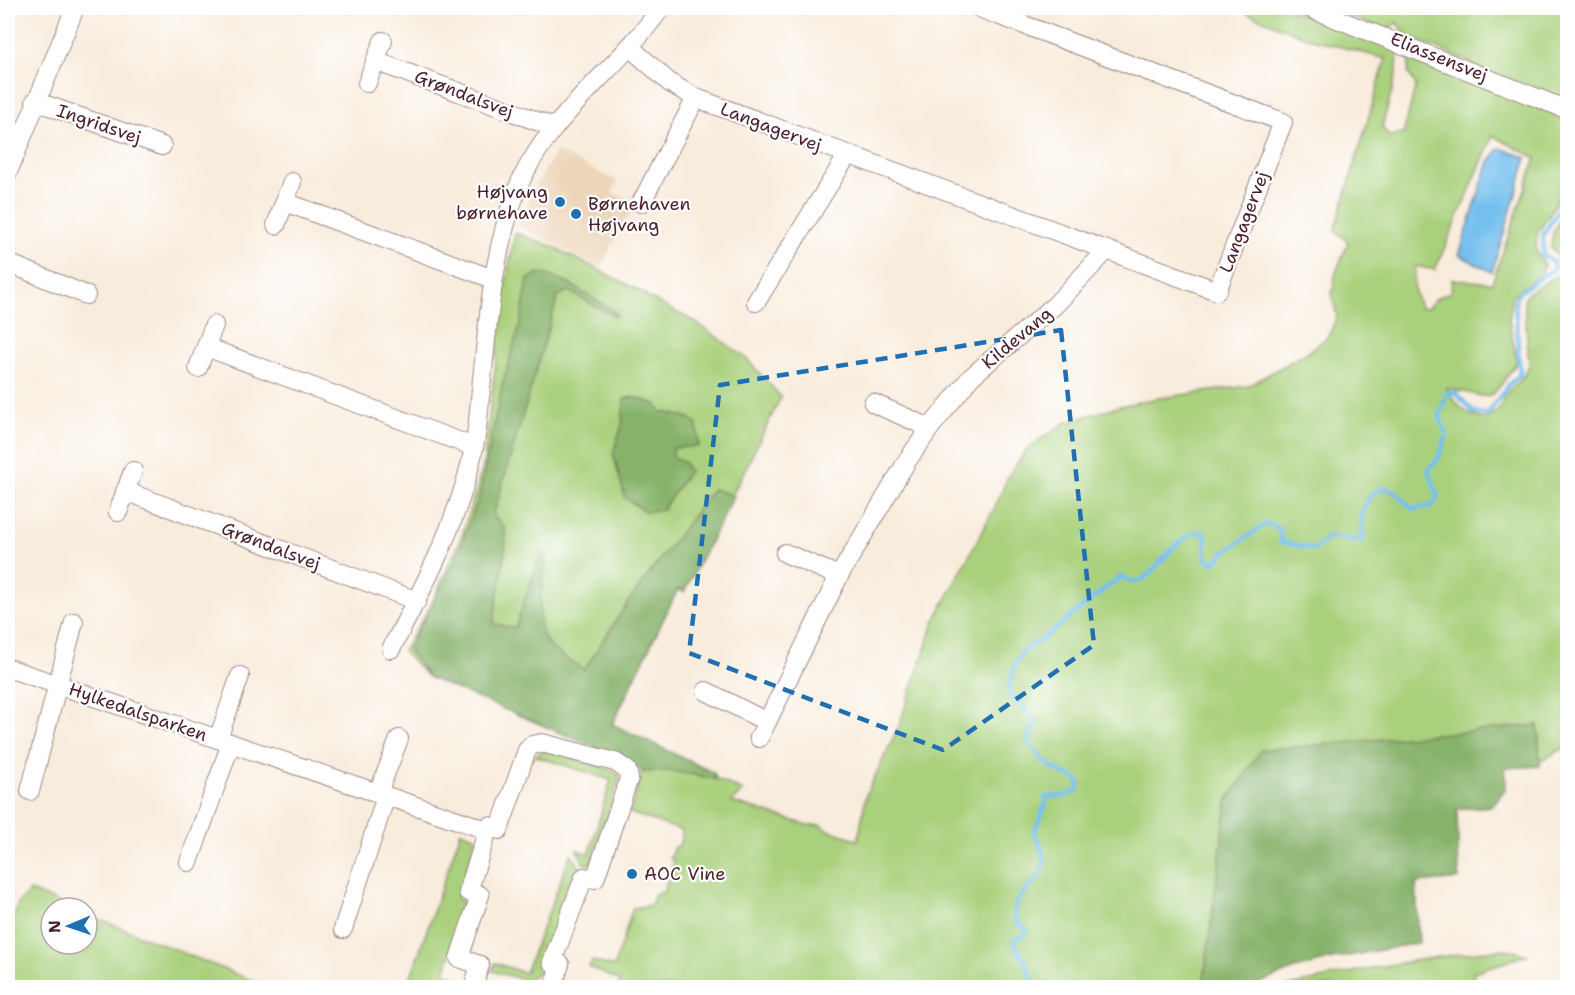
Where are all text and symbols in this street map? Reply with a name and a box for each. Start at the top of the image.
street label: Eliassensvej [1387,27,1491,87]
street label: Grøndalsvej [411,64,517,124]
street label: Langagervej [717,97,825,157]
street label: Ingridsvej [54,98,144,150]
street label: Langagervej [1214,168,1274,276]
place label: Højvang børnehave [456,180,548,225]
place label: Børnehaven Højvang [588,192,691,237]
marker: Højvang børnehave [553,195,567,209]
marker: Børnehaven Højvang [569,207,583,221]
street label: Kildevang [977,301,1057,375]
street label: Grøndalsvej [218,516,324,576]
street label: Hylkedalsparken [66,677,210,747]
place label: AOC Vine [644,862,725,886]
marker: AOC Vine [625,867,639,881]
north arrow [39,896,99,956]
text: N [44,920,65,933]

